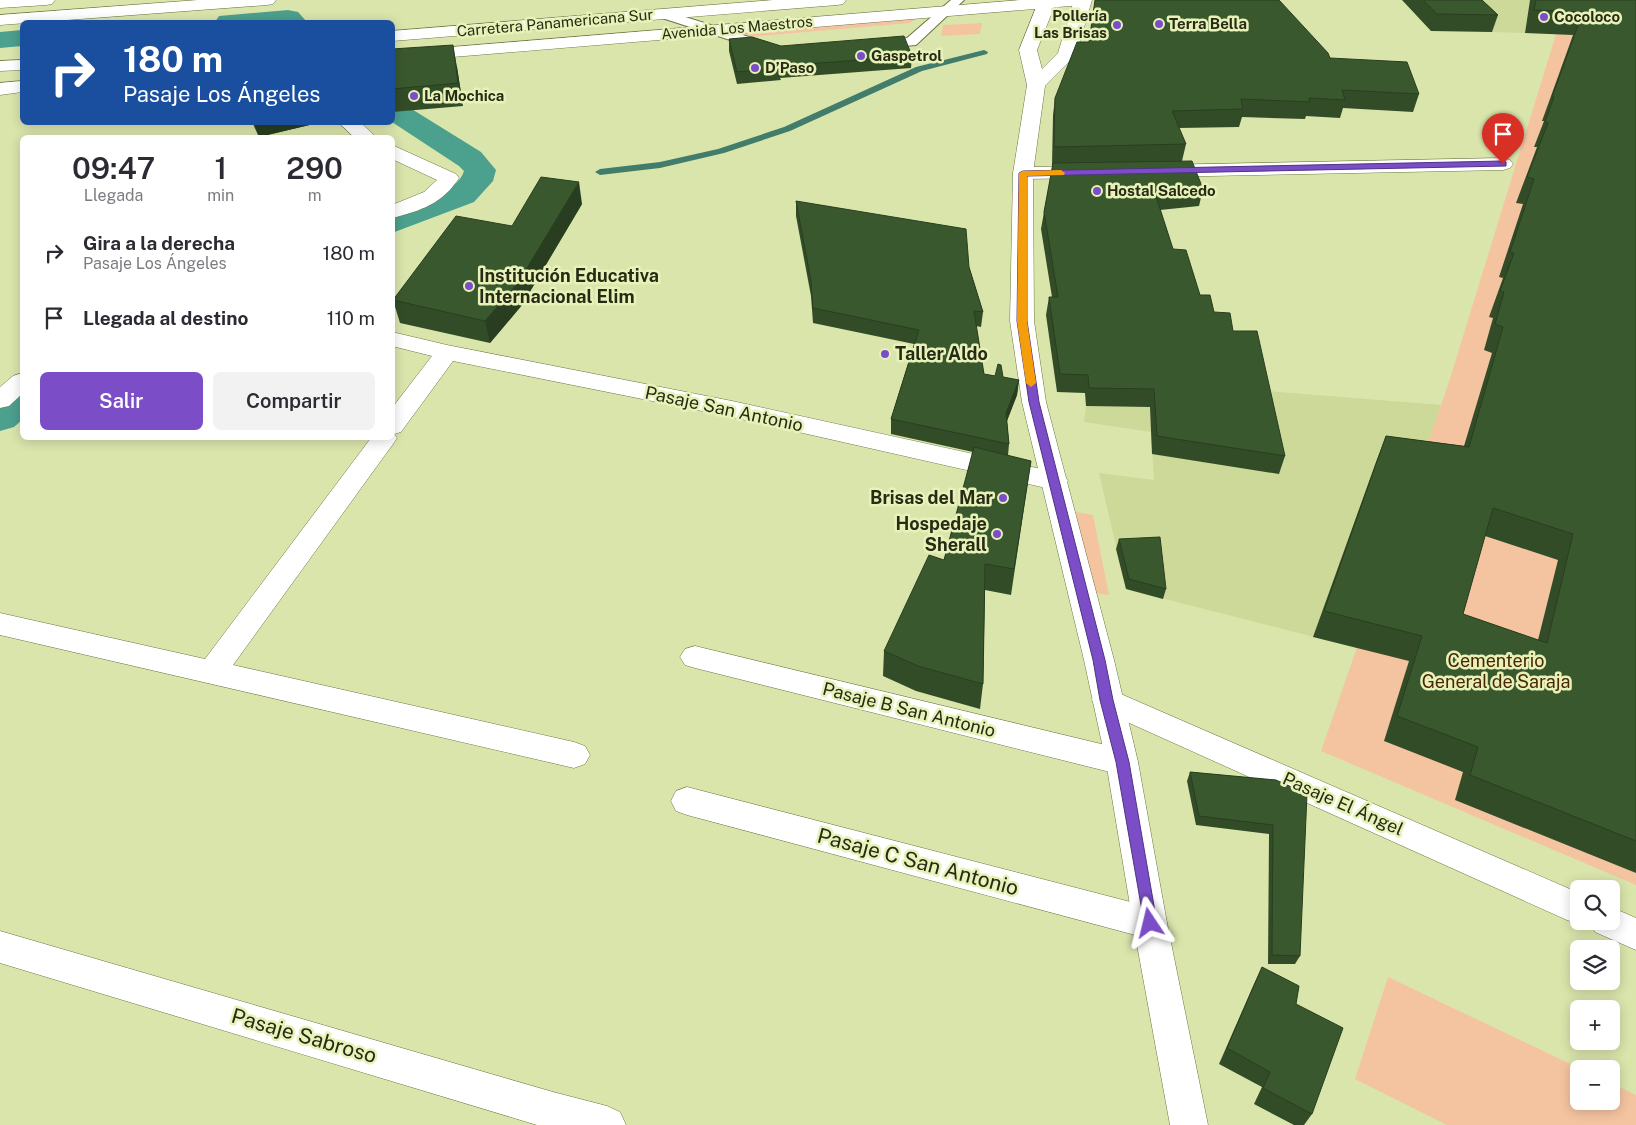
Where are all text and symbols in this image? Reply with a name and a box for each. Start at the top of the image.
street label: Carretera Panamericana Sur [456,5,654,40]
place label: Pollería Las Brisas [1034,7,1107,41]
place label: Cocoloco [1554,8,1621,25]
marker: Cocoloco [1538,11,1550,23]
street label: Avenida Los Maestros [661,12,813,43]
place label: Terra Bella [1169,15,1247,32]
marker: Terra Bella [1153,18,1165,30]
marker: Pollería Las Brisas [1111,19,1123,31]
text: 180 m [123,39,223,80]
icon: right [40,40,105,105]
place label: Gaspetrol [871,47,942,64]
marker: Gaspetrol [855,50,867,62]
place label: D’Paso [765,59,815,76]
marker: D’Paso [749,62,761,74]
text: Pasaje Los Ángeles [123,81,320,107]
place label: La Mochica [424,87,504,104]
marker: La Mochica [408,90,420,102]
pin [1482,113,1524,164]
icon: arrive [1489,120,1517,148]
text: 09:47 [72,150,155,186]
text: 1 [214,150,227,186]
text: 290 [286,150,343,186]
place label: Hostal Salcedo [1107,182,1216,199]
marker: Hostal Salcedo [1091,185,1103,197]
text: Llegada [84,186,143,205]
text: min [207,186,234,205]
text: m [308,186,322,205]
text: Gira a la derecha [83,232,235,254]
icon: right [40,239,68,267]
text: 180 m [322,242,375,264]
text: Pasaje Los Ángeles [83,254,227,273]
place label: Institución Educativa Internacional Elim [479,265,659,307]
marker: Institución Educativa Internacional Elim [463,280,475,292]
icon: arrive [40,304,68,332]
text: Llegada al destino [83,307,248,329]
text: 110 m [327,307,375,329]
place label: Taller Aldo [895,343,988,364]
marker: Taller Aldo [879,348,891,360]
button: Salir [40,372,203,430]
button: Compartir [213,372,375,430]
street label: Pasaje San Antonio [643,382,805,436]
place label: Brisas del Mar [870,487,994,508]
marker: Brisas del Mar [997,492,1009,504]
place label: Hospedaje Sherall [896,513,987,555]
marker: Hospedaje Sherall [991,528,1003,540]
park label: Cementerio General de Saraja [1422,650,1570,692]
street label: Pasaje B San Antonio [821,678,998,741]
street label: Pasaje El Ángel [1280,767,1407,840]
street label: Pasaje C San Antonio [815,823,1021,900]
map controls [1570,880,1620,1110]
button: search [1570,880,1620,930]
position arrow [1123,896,1175,948]
button: layers [1570,940,1620,990]
button: + [1570,1000,1620,1050]
street label: Pasaje Sabroso [229,1003,380,1068]
button: − [1570,1060,1620,1110]

